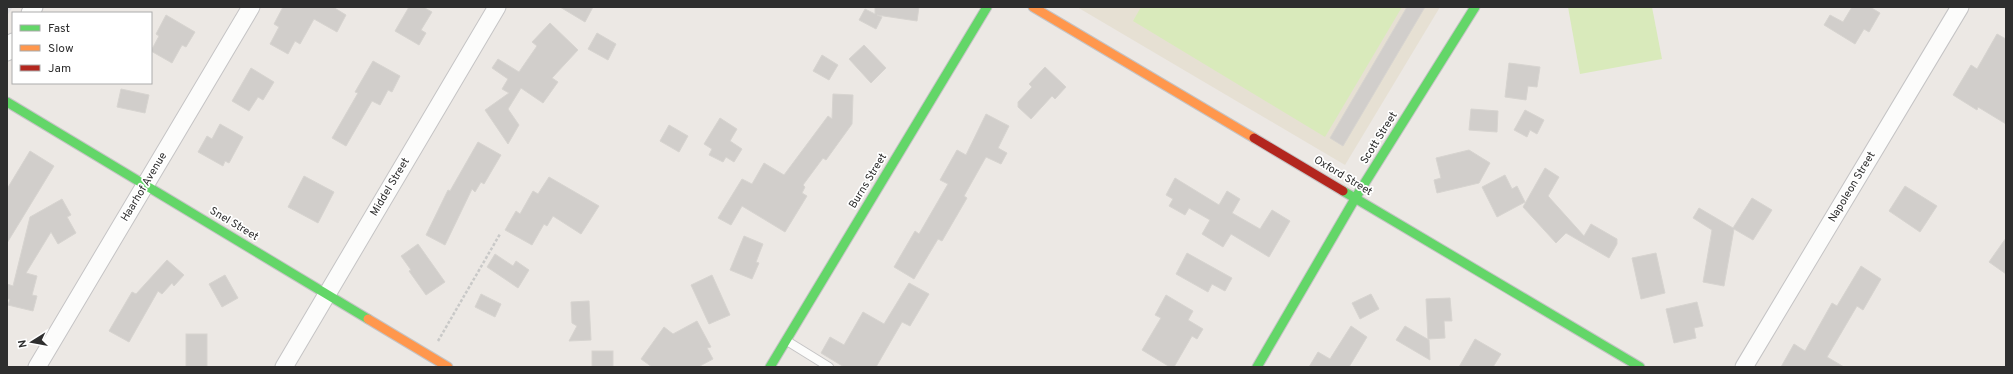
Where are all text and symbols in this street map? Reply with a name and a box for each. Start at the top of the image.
legend [12,12,152,84]
text: Fast [48,21,70,37]
text: Slow [48,41,74,57]
text: Jam [48,61,71,77]
street label: Scott Street [1357,109,1401,167]
street label: Napoleon Street [1825,149,1879,225]
street label: Haarhof Avenue [118,150,170,224]
street label: Burns Street [846,151,890,211]
street label: Oxford Street [1311,153,1375,199]
street label: Middel Street [367,155,413,219]
street label: Snel Street [207,204,261,244]
north arrow [12,322,52,362]
text: N [16,339,31,349]

